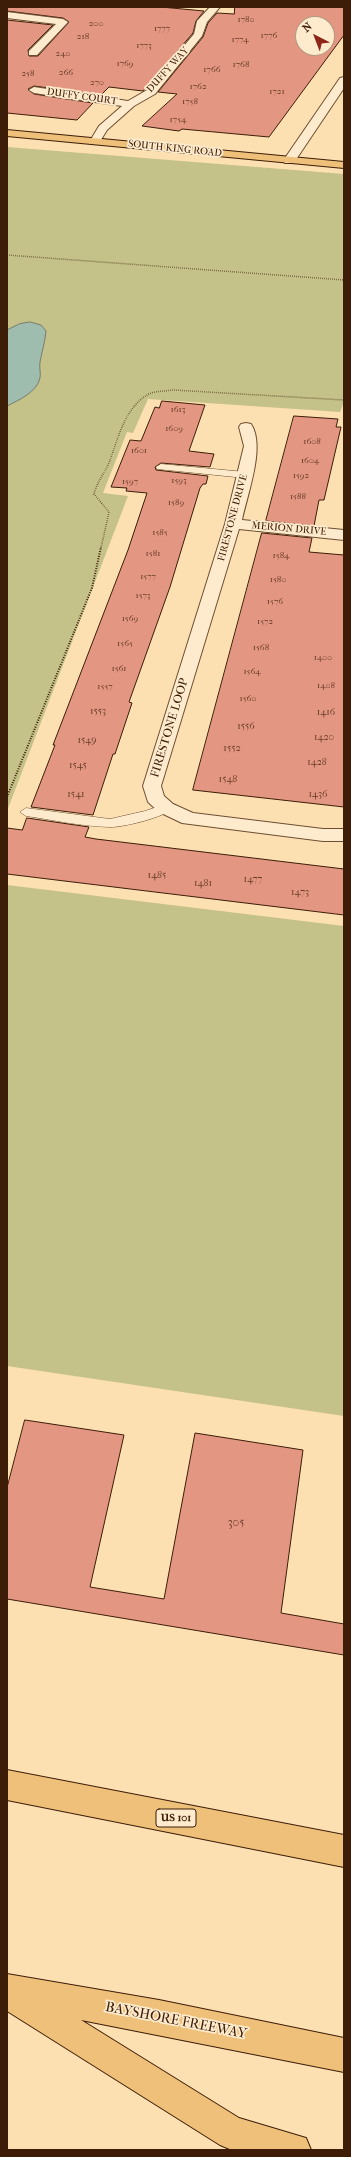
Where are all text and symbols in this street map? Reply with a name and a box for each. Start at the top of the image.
house number: 1780 [237,15,255,25]
north arrow [295,16,335,56]
house number: 200 [89,19,103,29]
text: N [300,20,315,35]
house number: 1777 [154,24,170,34]
house number: 1776 [261,31,277,41]
house number: 218 [77,32,89,42]
house number: 1774 [232,35,248,45]
house number: 1773 [136,41,152,51]
street label: DUFFY WAY [144,45,192,95]
house number: 240 [56,49,70,59]
house number: 1769 [116,59,134,69]
house number: 1768 [233,60,249,70]
house number: 1766 [203,65,221,75]
house number: 266 [59,68,73,78]
house number: 258 [21,69,35,79]
house number: 270 [90,78,104,88]
house number: 1762 [189,82,207,92]
street label: DUFFY COURT [46,86,118,108]
house number: 1721 [269,87,285,97]
house number: 1758 [182,97,198,107]
house number: 1754 [170,115,186,125]
street label: SOUTH KING ROAD [128,138,222,160]
house number: 1613 [171,405,185,415]
house number: 1609 [165,424,183,434]
house number: 1608 [303,437,321,447]
house number: 1601 [131,446,147,456]
house number: 1604 [301,456,319,466]
house number: 1592 [293,471,309,481]
street label: FIRESTONE DRIVE [216,473,250,563]
house number: 1593 [171,476,187,486]
house number: 1597 [122,477,138,487]
house number: 1588 [290,492,306,502]
house number: 1589 [168,498,184,508]
street label: MERION DRIVE [251,520,327,538]
house number: 1585 [152,528,168,538]
house number: 1581 [146,549,160,559]
house number: 1584 [273,551,289,561]
house number: 1577 [140,572,156,582]
house number: 1580 [270,575,286,585]
house number: 1573 [135,591,151,601]
house number: 1576 [267,597,283,607]
house number: 1569 [122,614,138,624]
house number: 1572 [257,617,273,627]
house number: 1565 [117,639,133,649]
house number: 1568 [253,643,269,653]
house number: 1400 [314,653,332,663]
house number: 1561 [111,664,127,674]
house number: 1564 [243,667,261,677]
street label: FIRESTONE LOOP [148,677,192,779]
house number: 1408 [317,681,335,691]
house number: 1557 [97,682,113,692]
house number: 1560 [240,694,256,704]
house number: 1553 [90,706,106,718]
house number: 1416 [317,707,335,719]
house number: 1556 [237,721,255,733]
house number: 1420 [314,732,334,744]
house number: 1549 [78,735,96,747]
house number: 1552 [223,743,241,755]
house number: 1428 [307,757,327,769]
house number: 1545 [69,760,87,772]
house number: 1548 [219,774,237,786]
house number: 1541 [67,789,85,801]
house number: 1436 [309,789,327,801]
house number: 1485 [148,870,166,882]
house number: 1477 [244,874,262,886]
house number: 1481 [194,878,212,890]
house number: 1473 [291,887,309,899]
house number: 305 [228,1516,244,1530]
road number: US 101 [156,1809,196,1827]
street label: BAYSHORE FREEWAY [104,1999,248,2043]

